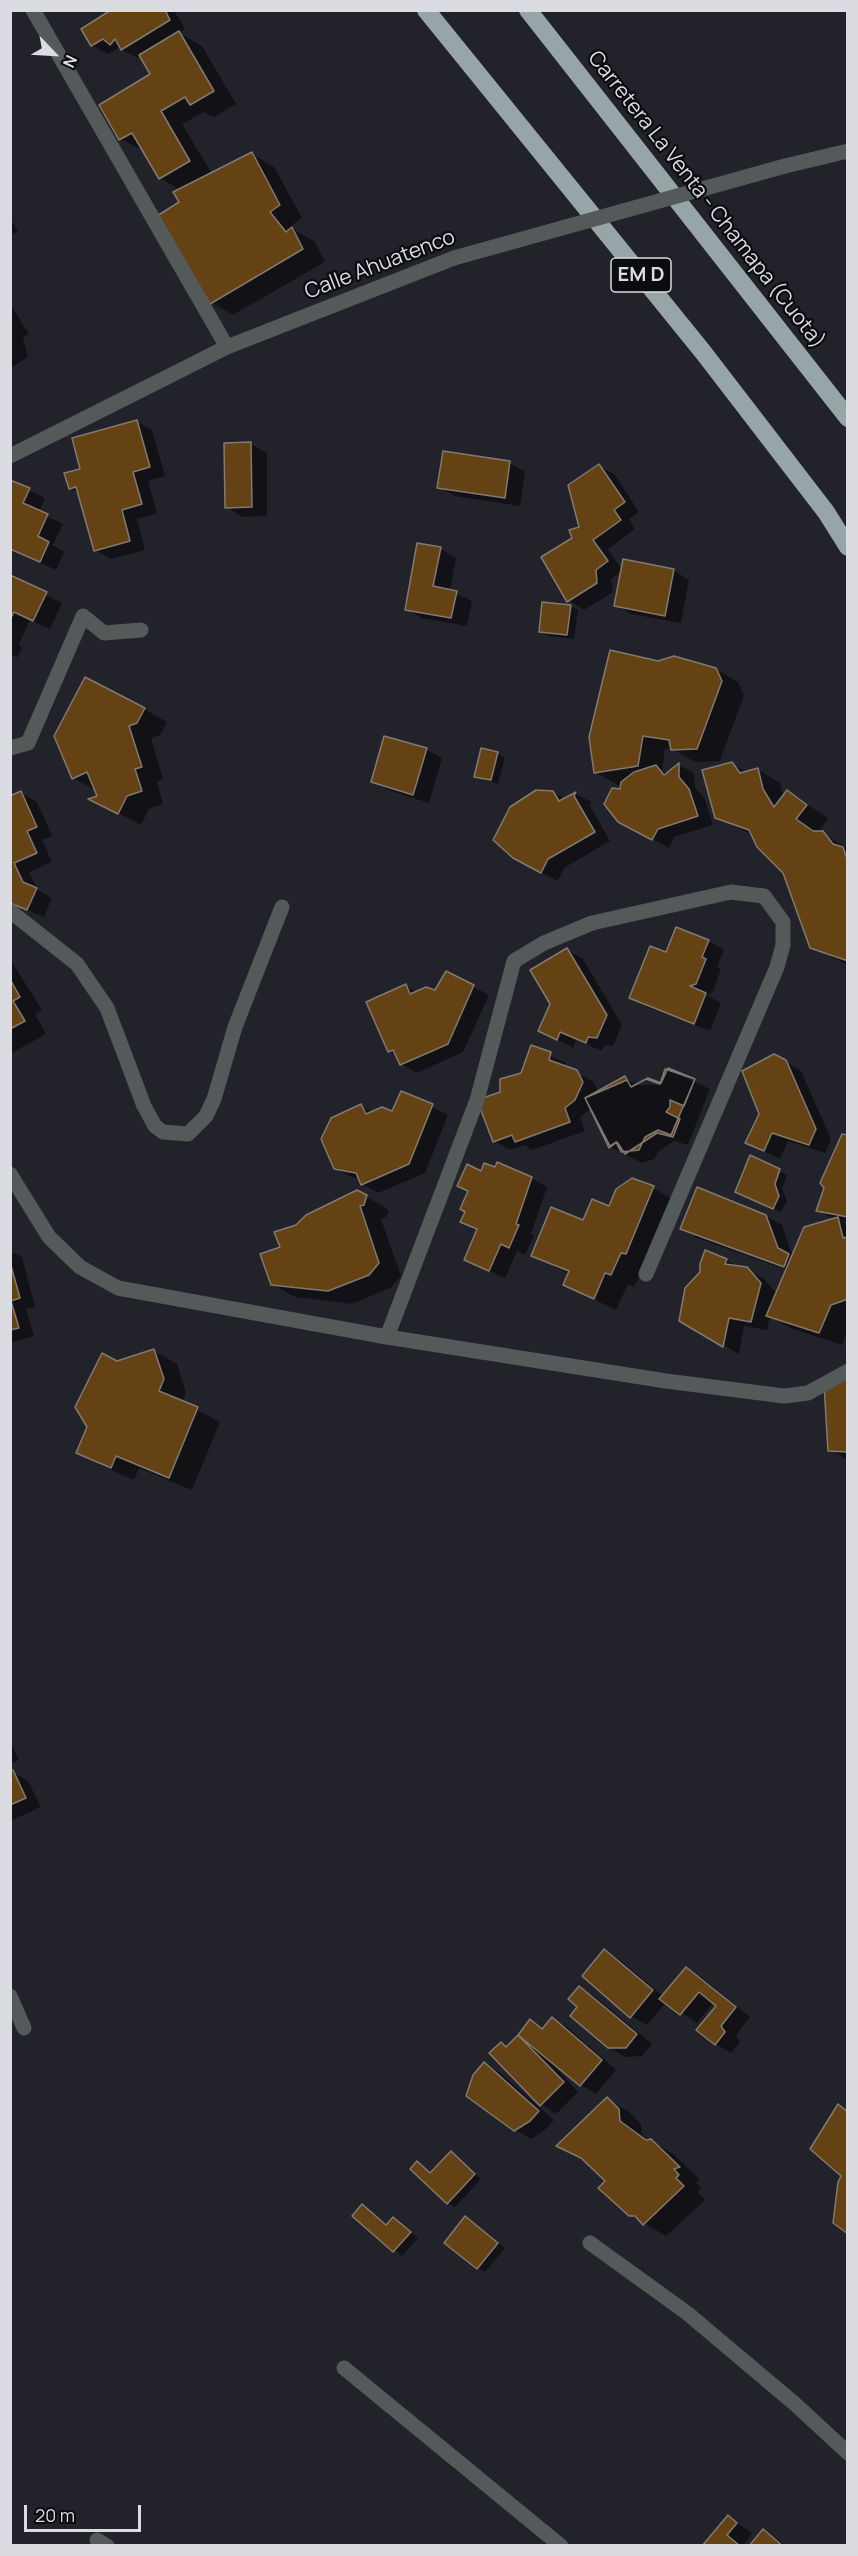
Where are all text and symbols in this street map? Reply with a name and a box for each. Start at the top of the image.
north arrow [24,24,84,84]
street label: Carretera La Venta - Chamapa (Cuota) [582,46,830,354]
text: N [58,52,83,71]
street label: Calle Ahuatenco [301,225,459,305]
road number: EM D [611,258,671,292]
scale bar [27,2493,144,2531]
text: 20 m [35,2503,75,2527]

